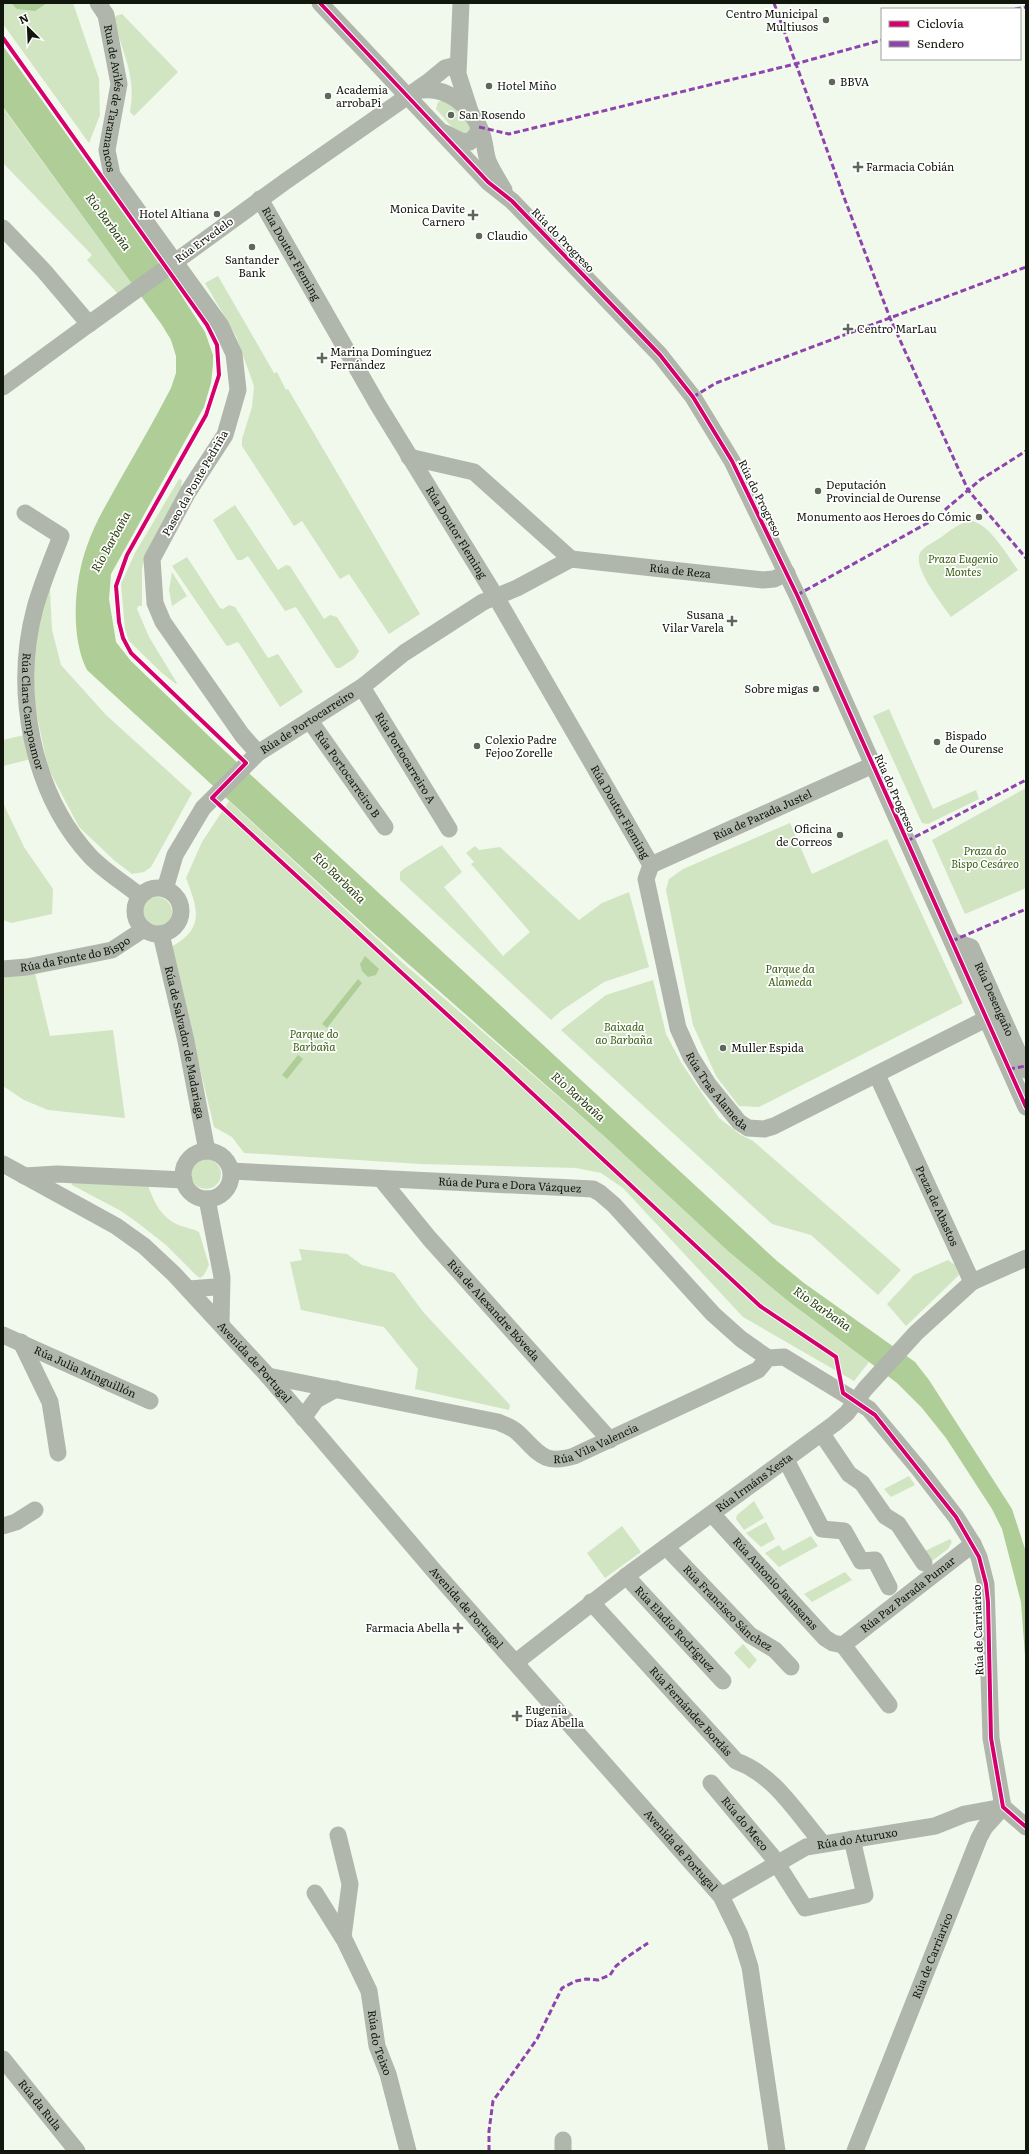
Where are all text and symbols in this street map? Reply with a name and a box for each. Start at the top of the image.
place label: Centro Municipal Multiusos [726,5,818,34]
north arrow [8,8,48,48]
legend [881,8,1021,60]
text: N [16,9,31,27]
text: Ciclovía [917,14,964,32]
marker: Centro Municipal Multiusos [821,15,831,25]
street label: Rua de Avilés de Taramancos [100,23,128,173]
text: Sendero [917,34,964,52]
place label: BBVA [840,73,869,89]
place label: Hotel Miño [497,77,556,93]
marker: BBVA [827,77,837,87]
place label: Academia arrobaPi [336,81,388,110]
marker: Hotel Miño [484,81,494,91]
marker: Academia arrobaPi [323,91,333,101]
place label: San Rosendo [459,106,526,122]
marker: San Rosendo [446,110,456,120]
place label: Farmacia Cobián [866,158,954,174]
marker: Farmacia Cobián [853,162,863,172]
water label: Río Barbaña [82,189,136,254]
place label: Monica Davite Carnero [389,200,465,229]
street label: Rúa Doutor Fleming [259,203,326,304]
street label: Rúa do Progreso [529,203,599,275]
place label: Hotel Altiana [139,205,209,221]
marker: Hotel Altiana [212,209,222,219]
marker: Monica Davite Carnero [468,210,478,220]
street label: Rúa Ervedelo [171,212,236,266]
place label: Claudio [487,227,528,243]
marker: Claudio [474,231,484,241]
marker: Santander Bank [247,242,257,252]
place label: Santander Bank [225,251,280,280]
place label: Centro MarLau [857,320,937,336]
marker: Centro MarLau [842,323,854,335]
place label: Marina Domínguez Fernández [330,343,432,372]
marker: Marina Domínguez Fernández [317,353,327,363]
street label: Paseo da Ponte Pedriña [157,427,231,538]
street label: Rúa do Progreso [735,456,787,539]
place label: Deputación Provincial de Ourense [826,476,941,505]
street label: Rúa Doutor Fleming [423,483,492,582]
marker: Deputación Provincial de Ourense [813,486,823,496]
water label: Río Barbaña [86,508,134,575]
place label: Monumento aos Heroes do Cómic [796,508,971,524]
marker: Monumento aos Heroes do Cómic [974,512,984,522]
park label: Praza Eugenio Montes [928,550,998,579]
street label: Rúa de Reza [649,559,712,581]
place label: Susana Vilar Varela [662,606,724,635]
marker: Susana Vilar Varela [727,616,737,626]
street label: Rúa Clara Campoamor [19,652,49,772]
place label: Sobre migas [745,680,808,696]
marker: Sobre migas [811,684,821,694]
street label: Rúa de Portocarreiro [256,685,357,757]
street label: Rúa Portocarreiro A [372,709,440,806]
street label: Rúa Portocarreiro B [312,727,385,820]
place label: Bispado de Ourense [945,727,1004,756]
place label: Colexio Padre Fejoo Zorelle [485,731,557,760]
marker: Bispado de Ourense [932,737,942,747]
marker: Colexio Padre Fejoo Zorelle [472,741,482,751]
street label: Rúa do Progreso [871,751,920,834]
street label: Rúa Doutor Fleming [588,762,655,862]
street label: Rúa de Parada Justel [710,785,814,843]
place label: Oficina de Correos [776,820,832,849]
marker: Oficina de Correos [835,830,845,840]
park label: Praza do Bispo Cesáreo [951,842,1019,871]
water label: Río Barbaña [309,847,370,907]
street label: Rúa da Fonte do Bispo [19,931,133,975]
street label: Rúa Desengaño [972,959,1019,1038]
park label: Parque da Alameda [765,960,815,989]
street label: Rúa de Salvador de Madariaga [162,964,210,1120]
park label: Baixada ao Barbaña [595,1018,653,1047]
park label: Parque do Barbaña [289,1025,339,1054]
place label: Muller Espida [731,1039,804,1055]
marker: Muller Espida [718,1043,728,1053]
street label: Rúa Tras Alameda [683,1049,752,1133]
water label: Río Barbaña [548,1067,610,1126]
street label: Praza de Abastos [913,1163,963,1248]
street label: Rúa de Pura e Dora Vázquez [438,1172,582,1195]
street label: Rúa de Alexandre Bóveda [445,1255,544,1364]
water label: Río Barbaña [790,1282,855,1335]
street label: Avenida de Portugal [215,1317,297,1406]
street label: Rúa Julia Minguillón [32,1341,139,1401]
street label: Rúa Vila Valencia [553,1418,640,1466]
street label: Rúa Irmáns Xesta [712,1448,795,1515]
street label: Rúa Antonio Jaunsaras [730,1533,822,1633]
street label: Rúa Paz Parada Pumar [856,1551,959,1636]
street label: Rúa Francisco Sánchez [680,1561,776,1654]
street label: Avenida de Portugal [427,1563,508,1652]
street label: Rúa Eladio Rodríguez [632,1582,720,1675]
street label: Rúa de Carriarico [967,1584,987,1676]
place label: Farmacia Abella [365,1619,450,1635]
marker: Farmacia Abella [453,1623,463,1633]
street label: Rúa Fernández Bordás [646,1662,737,1759]
place label: Eugenia Díaz Abella [525,1701,584,1730]
marker: Eugenia Díaz Abella [512,1711,522,1721]
street label: Rúa do Meco [718,1792,773,1854]
street label: Avenida de Portugal [641,1805,722,1895]
street label: Rúa do Aturuxo [816,1823,899,1852]
street label: Rúa de Carriarico [907,1910,956,2001]
street label: Rúa do Teixo [365,2009,397,2077]
street label: Rúa da Rula [15,2075,66,2133]

